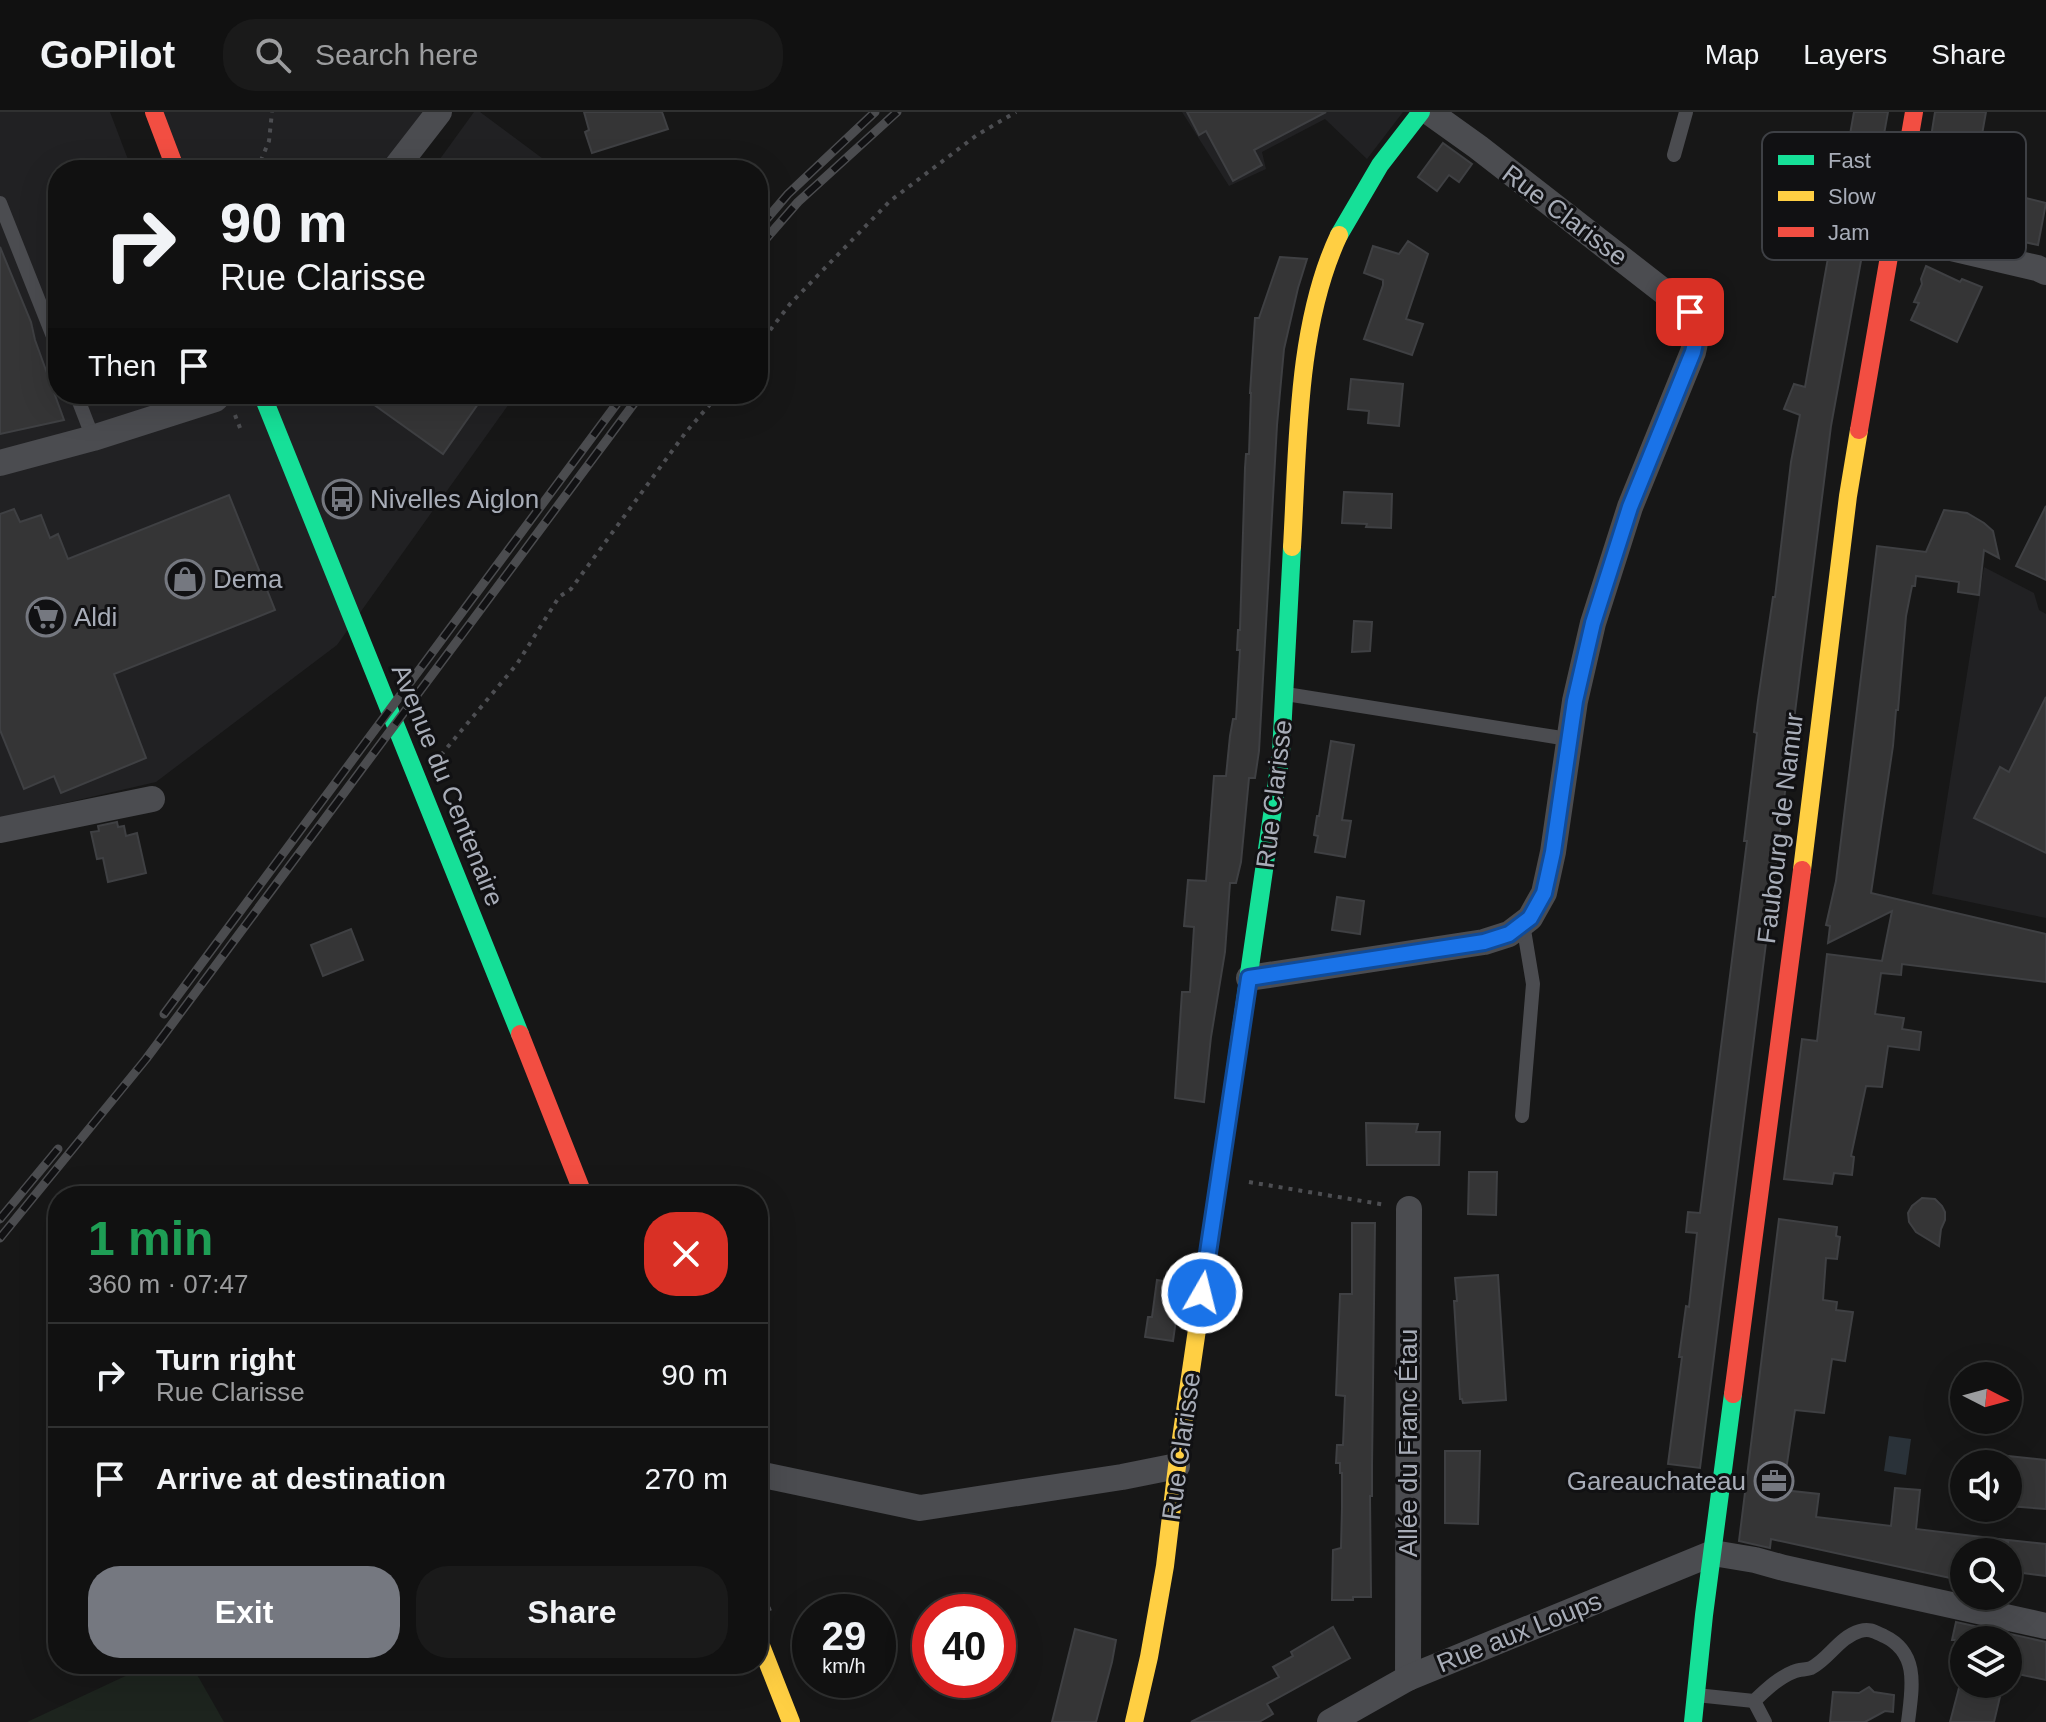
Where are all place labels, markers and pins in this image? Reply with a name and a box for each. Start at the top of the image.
pin [1656,278,1724,346]
bus stop icon: Nivelles Aiglon [321,478,363,520]
place label: Nivelles Aiglon [370,484,539,514]
shop icon: Dema [164,558,206,600]
place label: Dema [213,564,283,594]
supermarket icon: Aldi [25,596,67,638]
place label: Aldi [74,602,117,632]
office icon: Gareauchateau [1753,1460,1795,1502]
place label: Gareauchateau [1567,1466,1746,1496]

